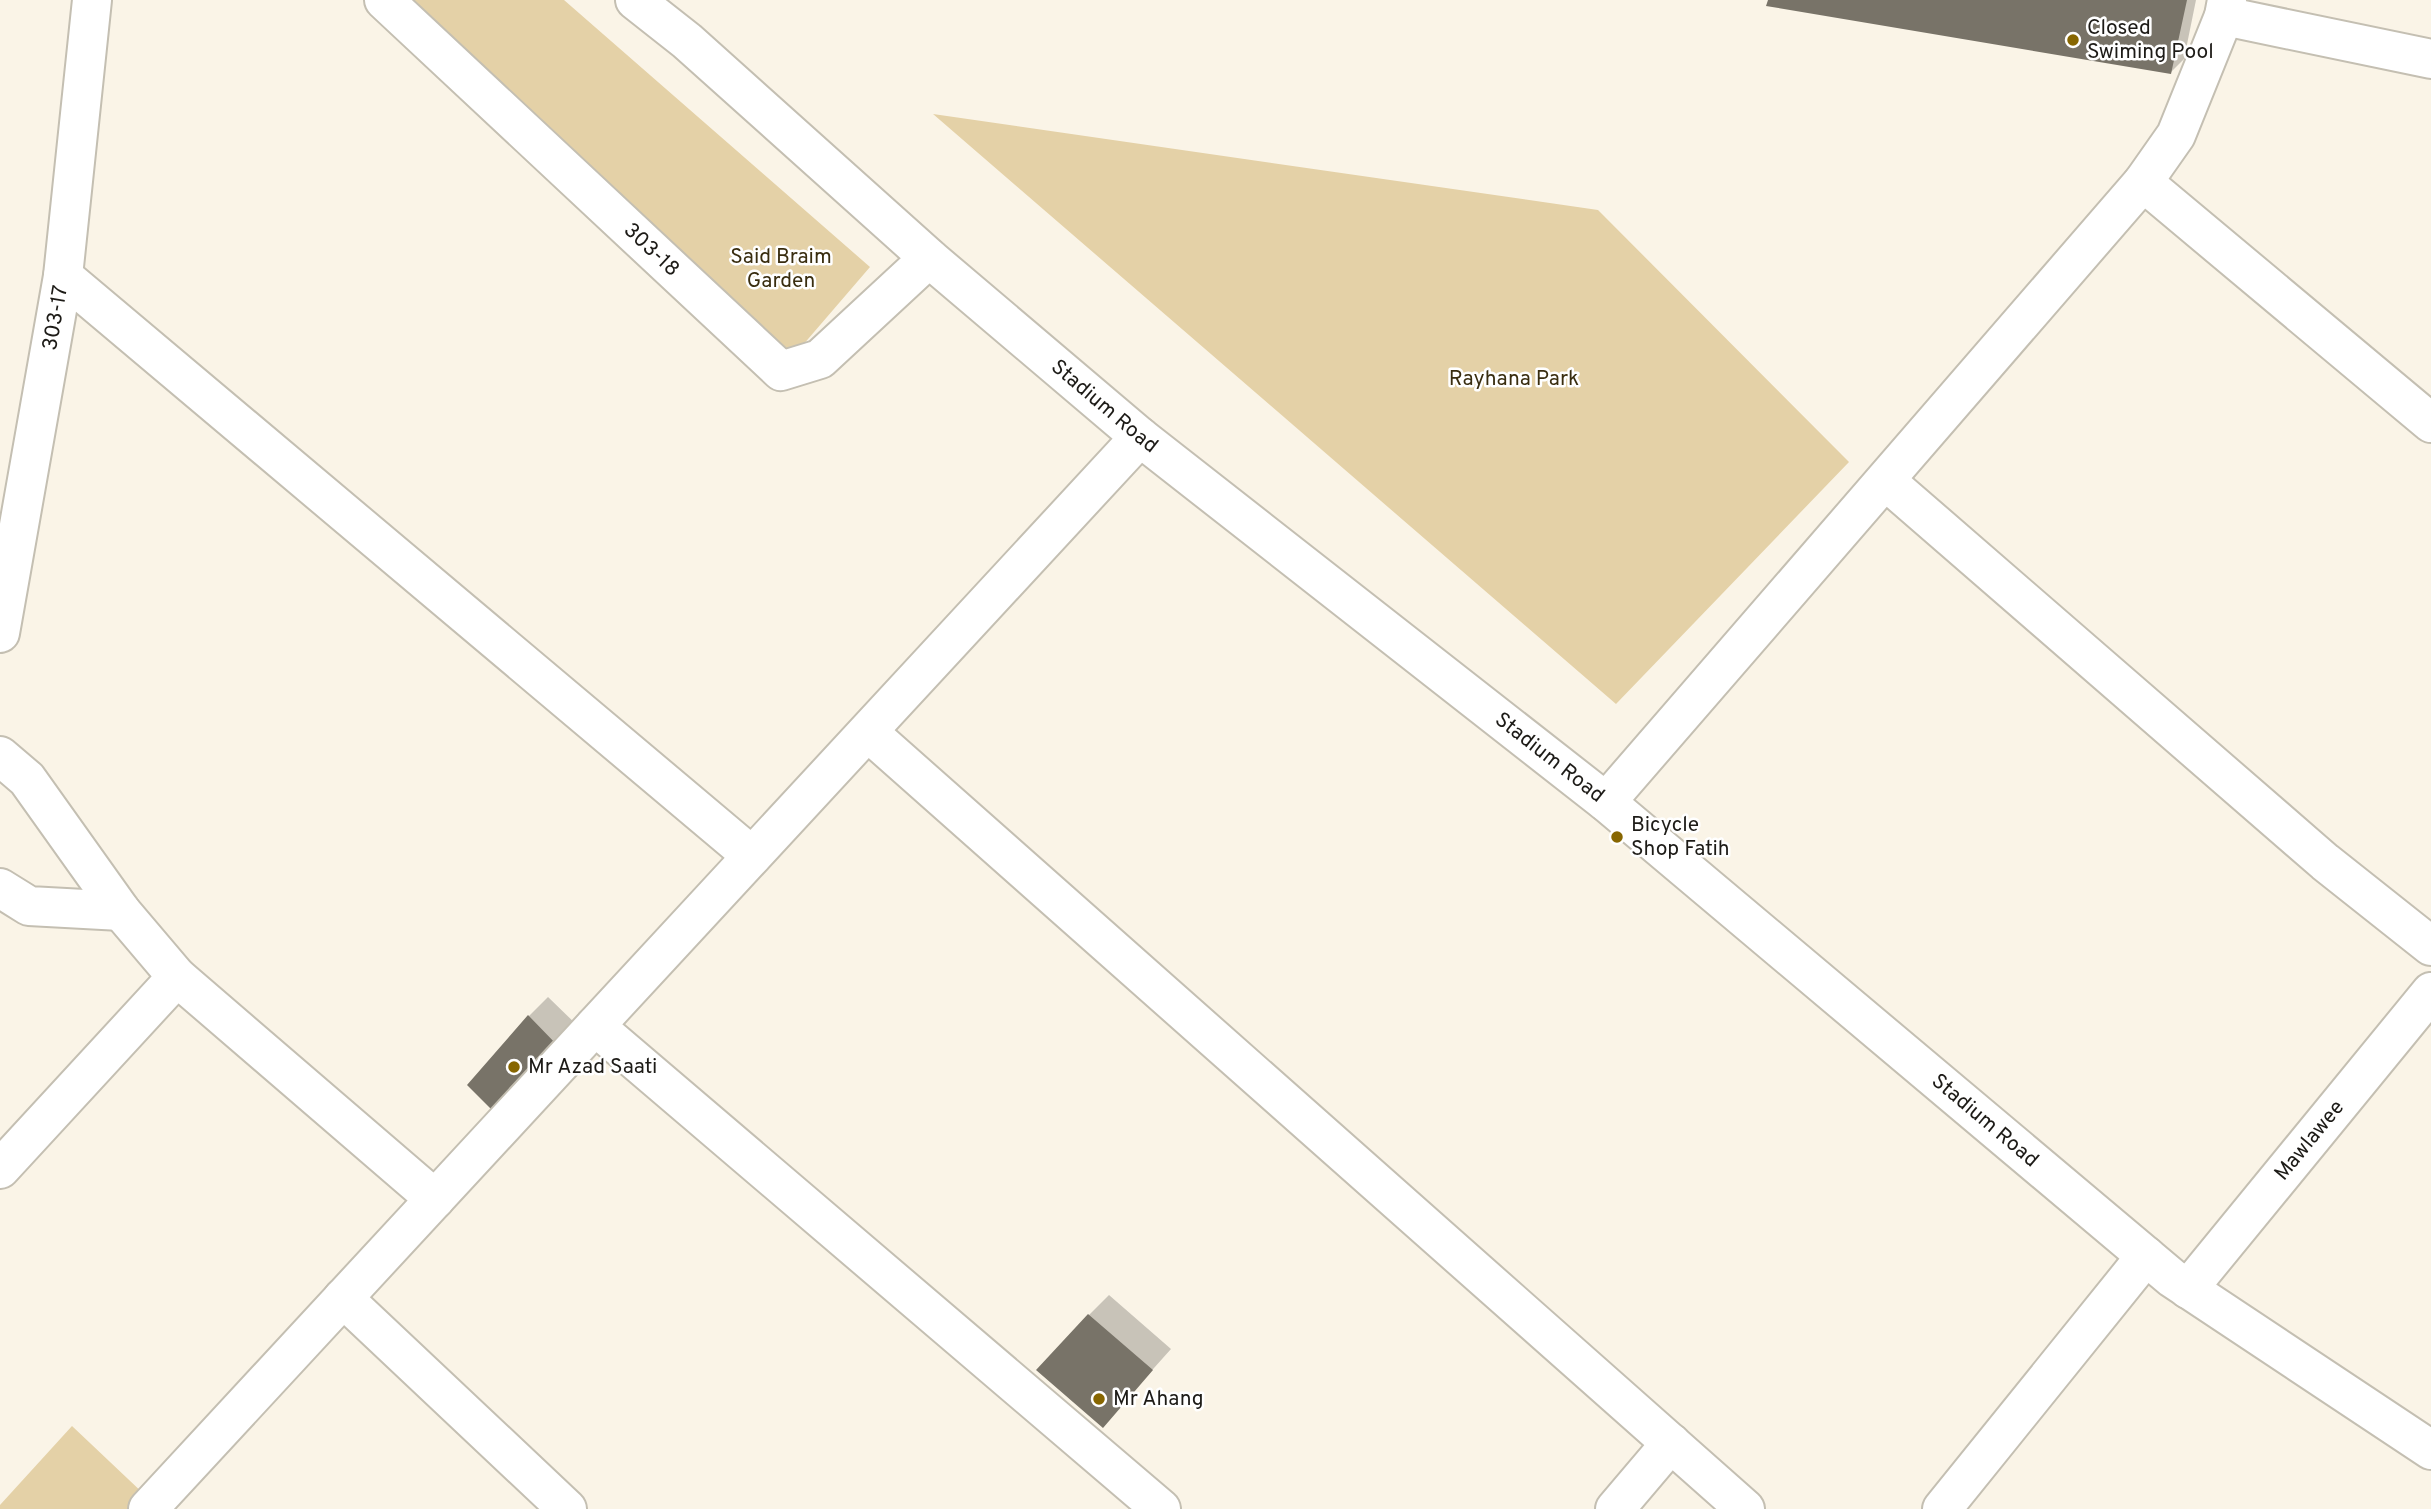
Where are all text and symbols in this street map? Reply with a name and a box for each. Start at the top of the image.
place label: Closed Swiming Pool [2087,15,2214,66]
marker: Closed Swiming Pool [2065,32,2081,48]
street label: 303-18 [618,217,685,283]
park label: Said Braim Garden [730,244,832,295]
street label: 303-17 [37,283,75,353]
street label: Stadium Road [1045,354,1163,459]
park label: Rayhana Park [1449,366,1579,393]
street label: Stadium Road [1489,706,1610,809]
place label: Bicycle Shop Fatih [1631,812,1730,863]
marker: Bicycle Shop Fatih [1609,829,1625,845]
place label: Mr Azad Saati [528,1054,657,1081]
marker: Mr Azad Saati [506,1059,522,1075]
street label: Stadium Road [1926,1068,2044,1173]
street label: Mawlawee [2269,1095,2351,1186]
place label: Mr Ahang [1113,1386,1204,1413]
marker: Mr Ahang [1091,1391,1107,1407]

